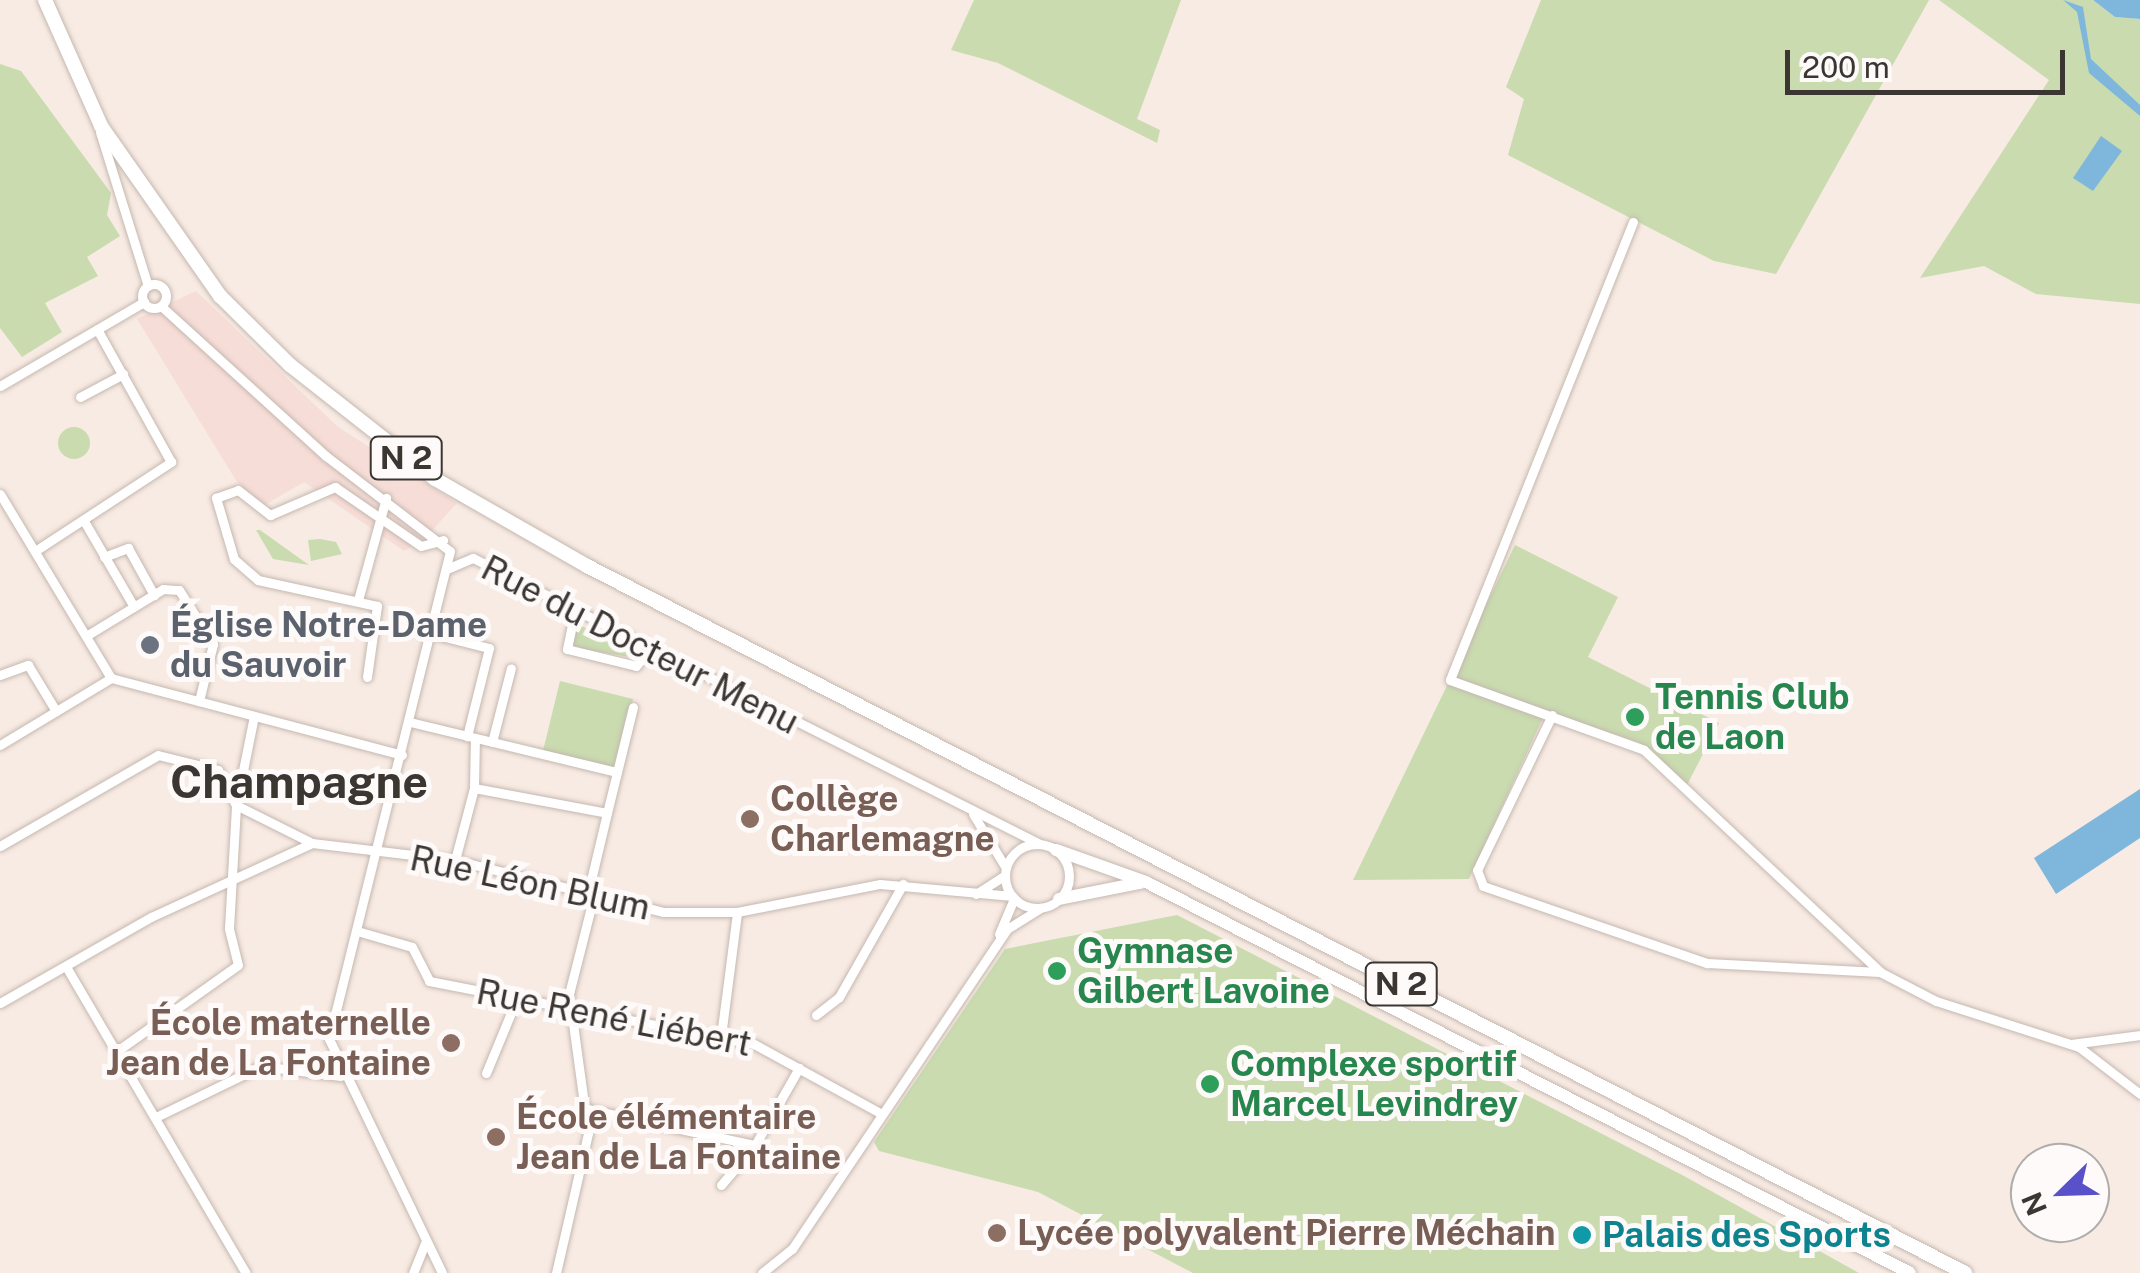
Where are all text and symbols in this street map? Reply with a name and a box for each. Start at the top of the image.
scale bar [1790,30,2070,92]
text: 200 m [1802,49,1890,85]
road number: N 2 [368,431,444,485]
street label: Rue du Docteur Menu [474,547,806,743]
place label: Église Notre-Dame du Sauvoir [170,604,487,686]
marker: Église Notre-Dame du Sauvoir [139,634,161,656]
place label: Tennis Club de Laon [1655,676,1850,758]
marker: Tennis Club de Laon [1624,706,1646,728]
district label: Champagne [170,755,428,809]
place label: Collège Charlemagne [770,778,995,860]
marker: Collège Charlemagne [739,808,761,830]
street label: Rue Léon Blum [406,837,654,929]
place label: Gymnase Gilbert Lavoine [1077,930,1330,1012]
road number: N 2 [1364,957,1438,1011]
marker: Gymnase Gilbert Lavoine [1046,960,1068,982]
street label: Rue René Liébert [473,971,755,1065]
place label: École maternelle Jean de La Fontaine [106,1002,431,1084]
marker: École maternelle Jean de La Fontaine [440,1032,462,1054]
place label: Complexe sportif Marcel Levindrey [1230,1043,1518,1125]
marker: Complexe sportif Marcel Levindrey [1199,1073,1221,1095]
place label: École élémentaire Jean de La Fontaine [516,1096,841,1178]
marker: École élémentaire Jean de La Fontaine [485,1126,507,1148]
north arrow [2010,1143,2110,1243]
text: N [2014,1188,2053,1221]
place label: Lycée polyvalent Pierre Méchain [1017,1212,1556,1254]
place label: Palais des Sports [1602,1214,1892,1256]
marker: Lycée polyvalent Pierre Méchain [986,1222,1008,1244]
marker: Palais des Sports [1571,1224,1593,1246]

